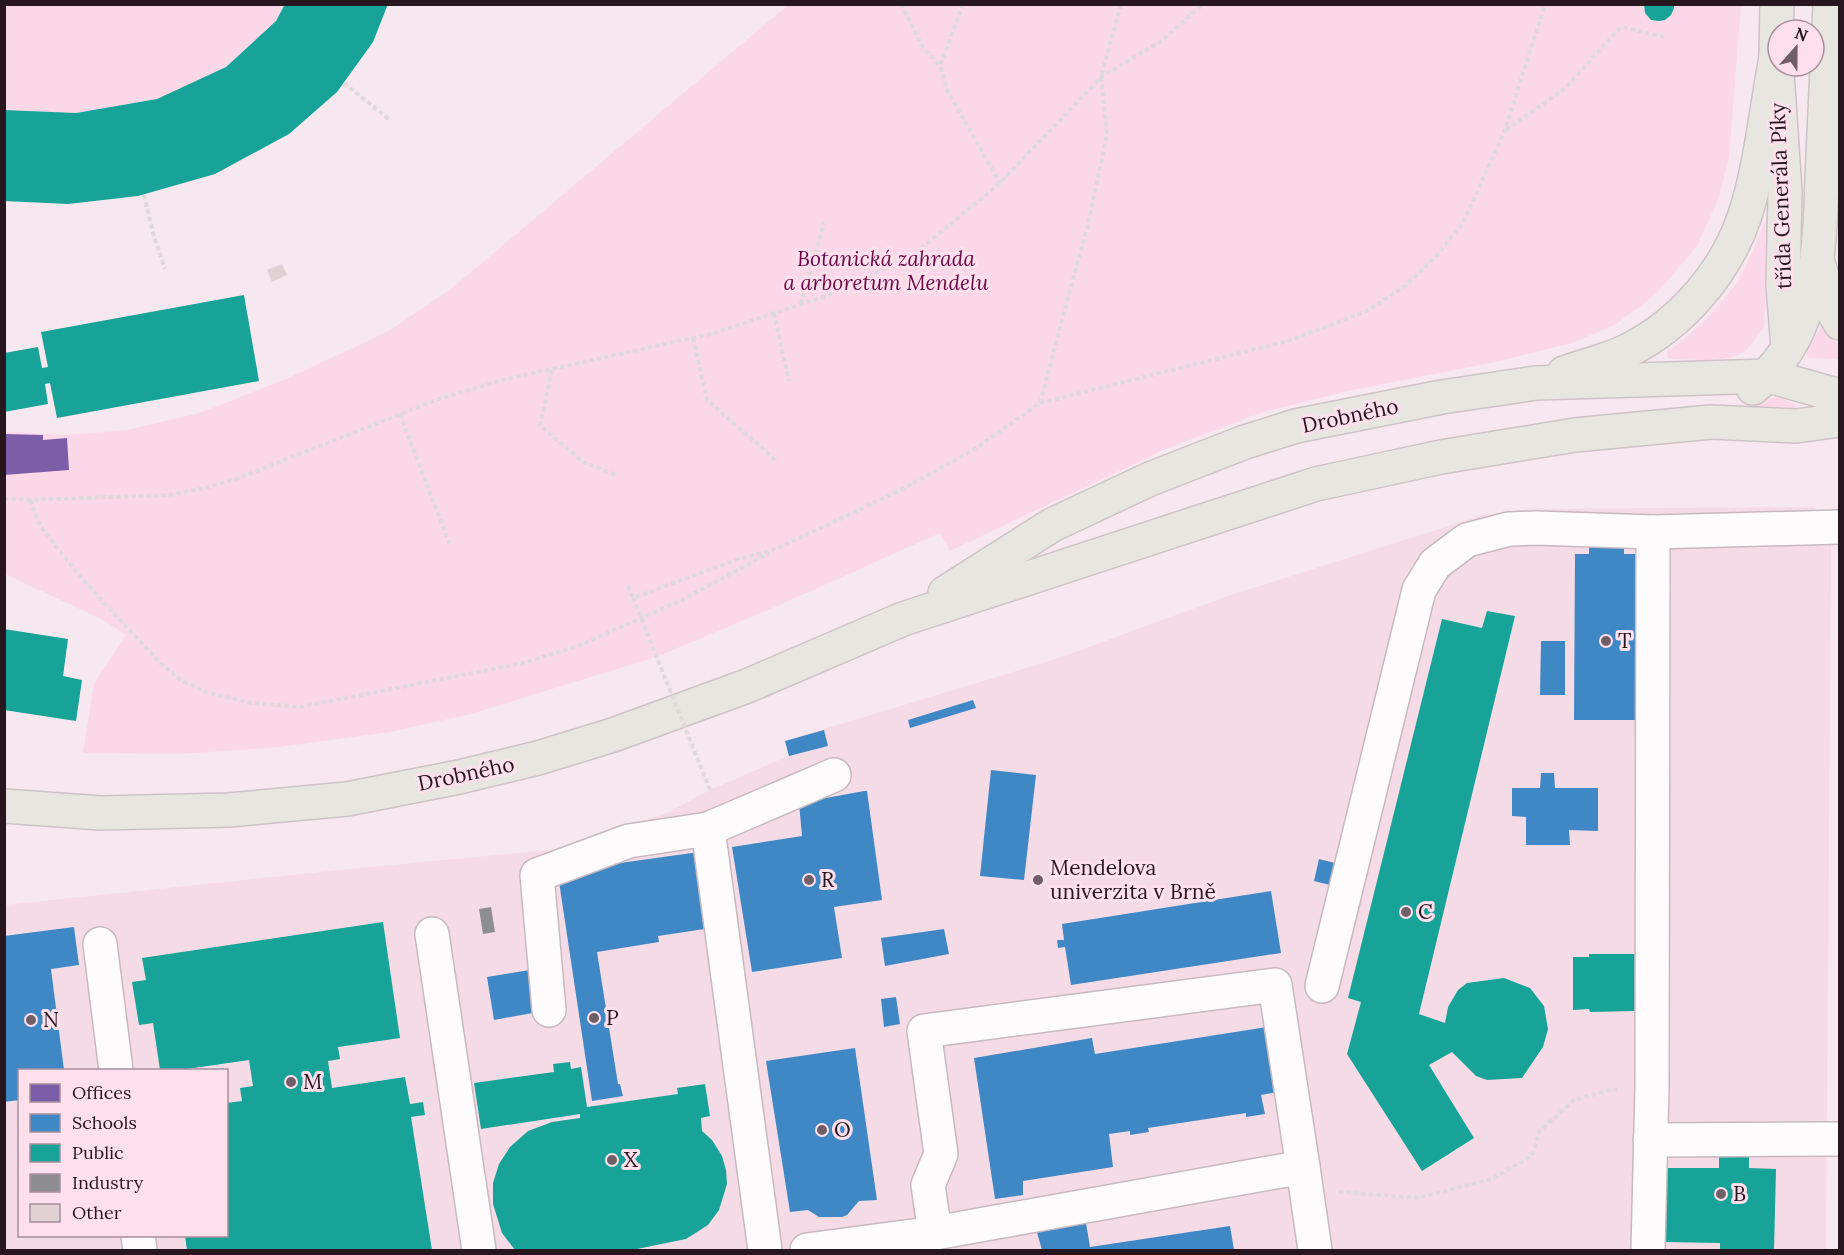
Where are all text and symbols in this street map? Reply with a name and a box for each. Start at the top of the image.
north arrow [1766,18,1826,78]
text: N [1792,22,1811,46]
street label: třída Generála Píky [1764,102,1797,290]
park label: Botanická zahrada a arboretum Mendelu [783,245,989,296]
street label: Drobného [1299,392,1401,439]
place label: T [1618,627,1631,654]
marker: T [1599,634,1613,648]
street label: Drobného [415,750,517,797]
place label: Mendelova univerzita v Brně [1050,854,1216,905]
place label: R [821,866,835,893]
marker: R [802,873,816,887]
marker: Mendelova univerzita v Brně [1031,873,1045,887]
place label: C [1418,898,1433,925]
marker: C [1399,905,1413,919]
place label: P [606,1004,619,1031]
place label: N [43,1006,59,1033]
marker: P [587,1011,601,1025]
marker: N [24,1013,38,1027]
place label: M [303,1068,322,1095]
legend [18,1069,228,1237]
marker: M [284,1075,298,1089]
text: Offices [72,1081,131,1104]
text: Schools [72,1111,137,1134]
place label: O [834,1116,851,1143]
marker: O [815,1123,829,1137]
text: Public [72,1141,124,1164]
place label: X [624,1146,638,1173]
marker: X [605,1153,619,1167]
text: Industry [72,1171,144,1194]
place label: B [1733,1180,1746,1207]
marker: B [1714,1187,1728,1201]
text: Other [72,1201,122,1224]

